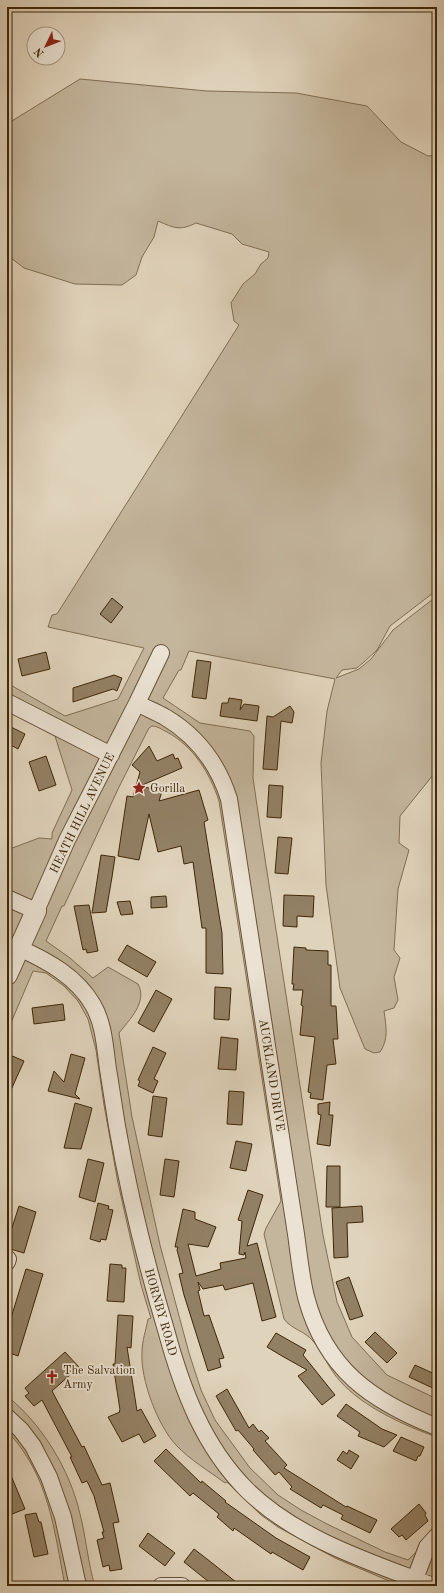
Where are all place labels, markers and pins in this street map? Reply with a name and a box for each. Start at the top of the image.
place icon: Gorilla [131,780,147,796]
place label: Gorilla [150,783,185,795]
place label: The Salvation Army [63,1365,136,1391]
church icon: The Salvation Army [44,1369,60,1385]

